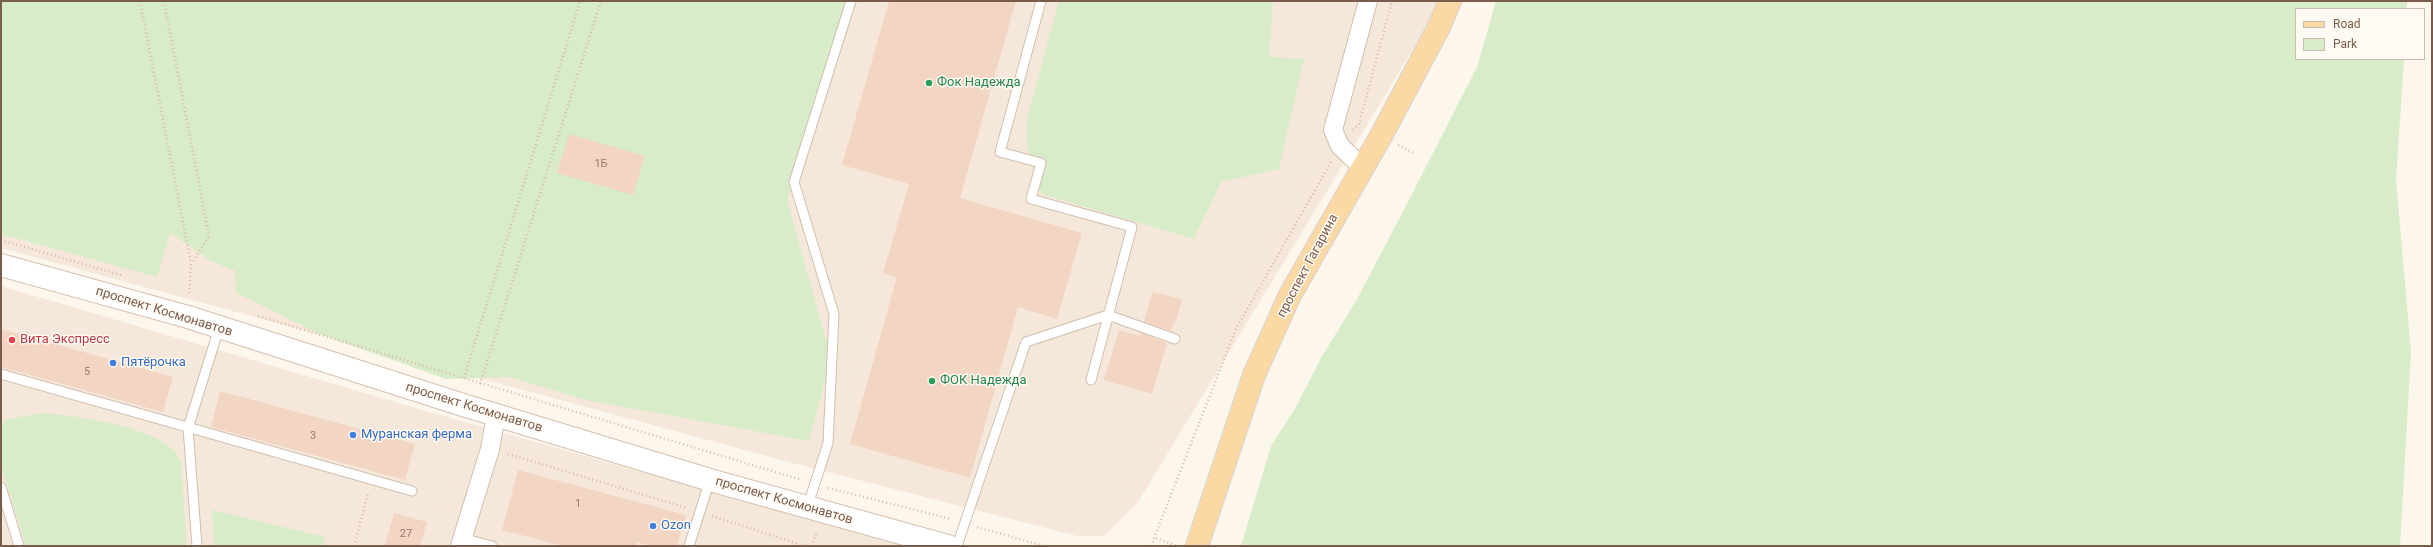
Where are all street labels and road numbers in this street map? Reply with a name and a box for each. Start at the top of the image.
street label: проспект Гагарина [1274,212,1342,320]
street label: проспект Космонавтов [94,284,234,340]
street label: проспект Космонавтов [404,380,544,436]
street label: проспект Космонавтов [714,474,854,528]

